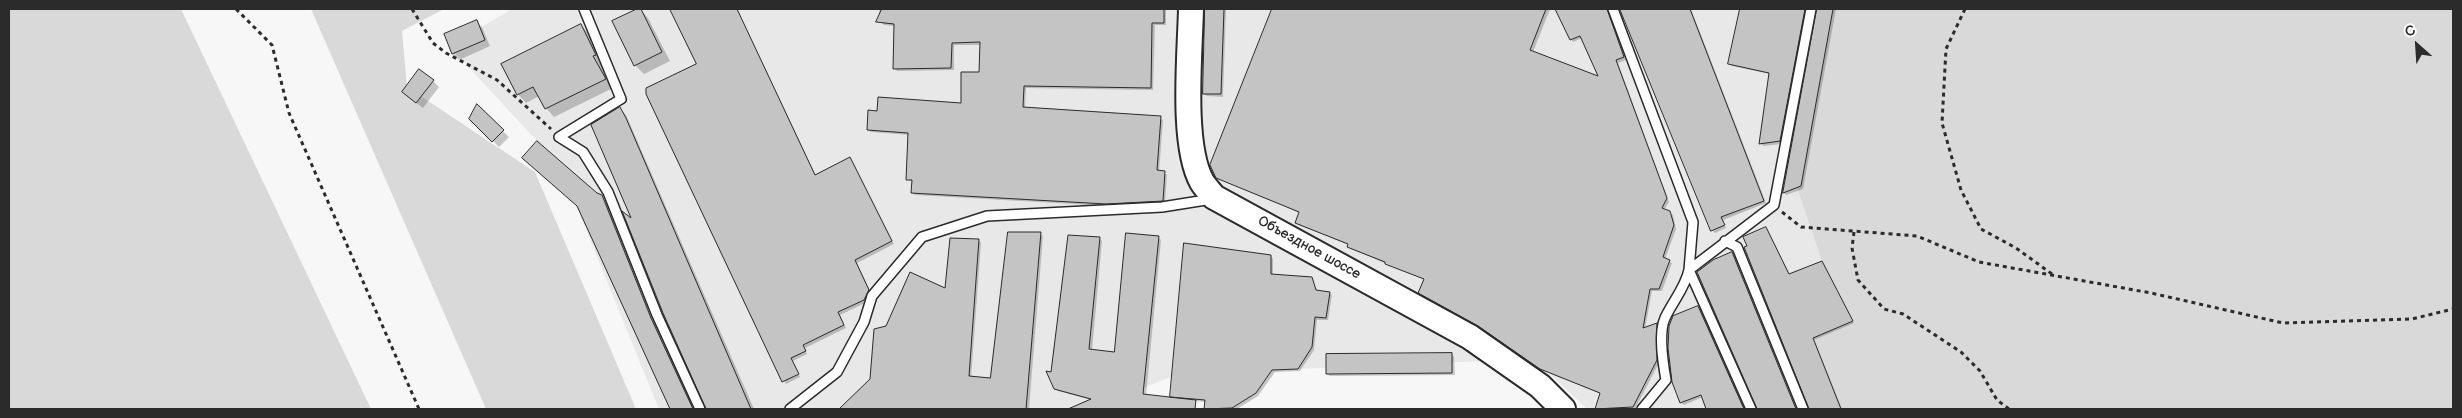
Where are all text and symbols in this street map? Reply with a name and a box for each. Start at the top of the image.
north arrow [2392,20,2442,70]
text: С [2402,21,2418,41]
street label: Объездное шоссе [1255,213,1363,283]

